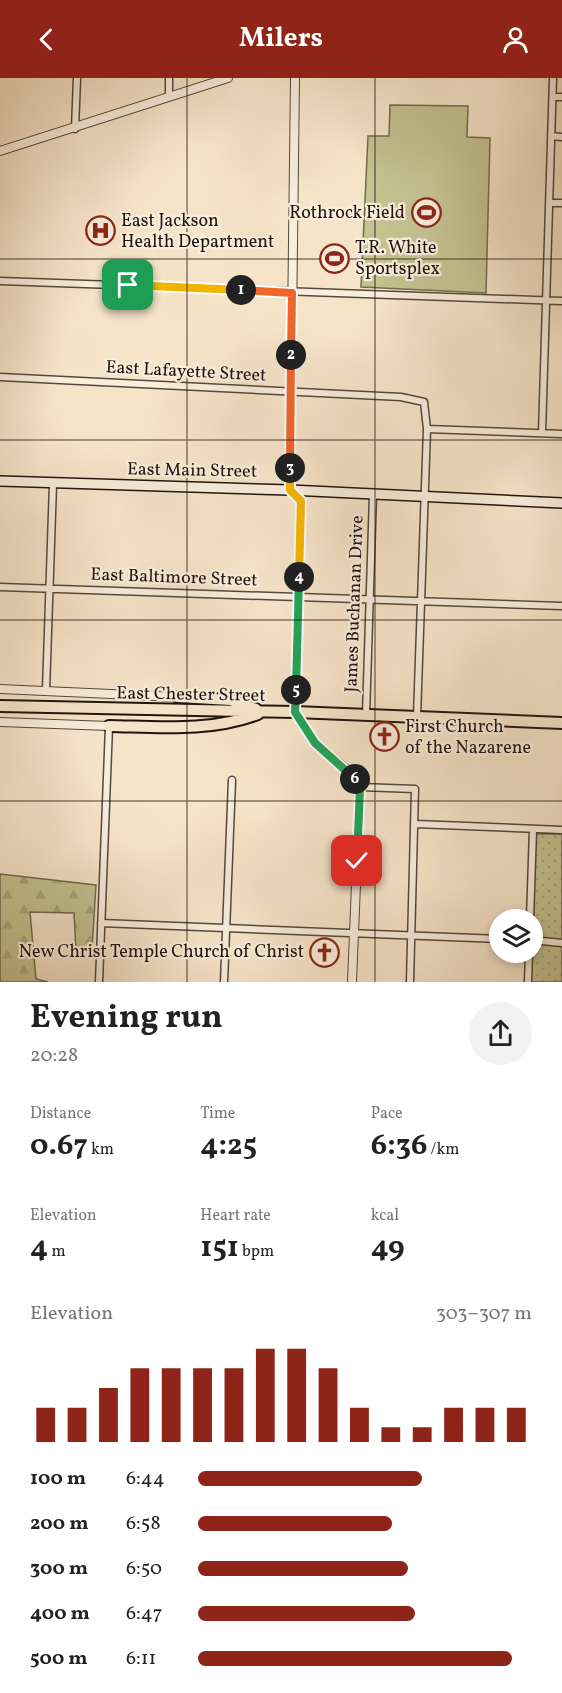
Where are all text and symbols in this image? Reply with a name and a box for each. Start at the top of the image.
text: Milers [239,20,323,58]
icon: back [30,23,63,56]
icon: person [499,23,532,56]
sports icon: Rothrock Field [410,197,442,229]
place label: Rothrock Field [289,201,405,226]
place label: East Jackson Health Department [121,209,274,255]
hospital icon: East Jackson Health Department [84,215,116,247]
place label: T.R. White Sportsplex [355,236,440,282]
sports icon: T.R. White Sportsplex [318,242,350,274]
pin [102,259,153,310]
icon: arrive [111,268,144,301]
pin: 1 [226,275,256,305]
text: 1 [238,279,244,301]
pin: 2 [276,340,306,370]
text: 2 [287,344,295,366]
street label: East Lafayette Street [105,355,267,389]
pin: 3 [275,453,305,483]
street label: East Main Street [127,457,257,485]
text: 3 [286,457,294,479]
street label: James Buchanan Drive [339,515,371,693]
pin: 4 [284,562,314,592]
street label: East Baltimore Street [90,563,258,593]
text: 4 [294,566,304,588]
pin: 5 [281,675,311,705]
text: 5 [292,679,300,701]
street label: East Chester Street [116,681,266,709]
place label: First Church of the Nazarene [405,715,531,761]
church icon: First Church of the Nazarene [368,721,400,753]
pin: 6 [340,764,370,794]
text: 6 [351,768,359,790]
pin [331,835,382,886]
icon: check [340,844,373,877]
map controls [489,909,543,963]
button: layers [489,909,543,963]
church icon: New Christ Temple Church of Christ [309,936,341,968]
place label: New Christ Temple Church of Christ [19,940,304,965]
text: Evening run [30,996,223,1042]
button: share [469,1002,532,1065]
text: 20:28 [30,1042,78,1070]
text: Distance [30,1103,91,1125]
text: Time [200,1103,235,1125]
text: Pace [371,1103,403,1125]
text: 0.67 [30,1125,88,1167]
text: 4:25 [200,1125,257,1167]
text: 6:36 [371,1125,427,1167]
text: km [88,1139,114,1161]
text: /km [427,1139,459,1161]
text: Elevation [30,1205,97,1227]
text: Heart rate [200,1205,271,1227]
text: kcal [371,1205,399,1227]
text: 4 [30,1227,48,1269]
text: 151 [200,1227,239,1269]
text: 49 [371,1227,405,1269]
text: m [48,1241,66,1263]
text: bpm [239,1241,274,1263]
text: Elevation [30,1300,113,1328]
text: 303–307 m [436,1300,532,1328]
text: 100 m [30,1465,86,1493]
text: 6:44 [126,1465,165,1493]
text: 200 m [30,1510,88,1538]
text: 6:58 [126,1510,161,1538]
text: 300 m [30,1555,88,1583]
text: 6:50 [126,1555,162,1583]
text: 400 m [30,1600,90,1628]
text: 6:47 [126,1600,162,1628]
text: 500 m [30,1645,88,1673]
text: 6:11 [126,1645,156,1673]

